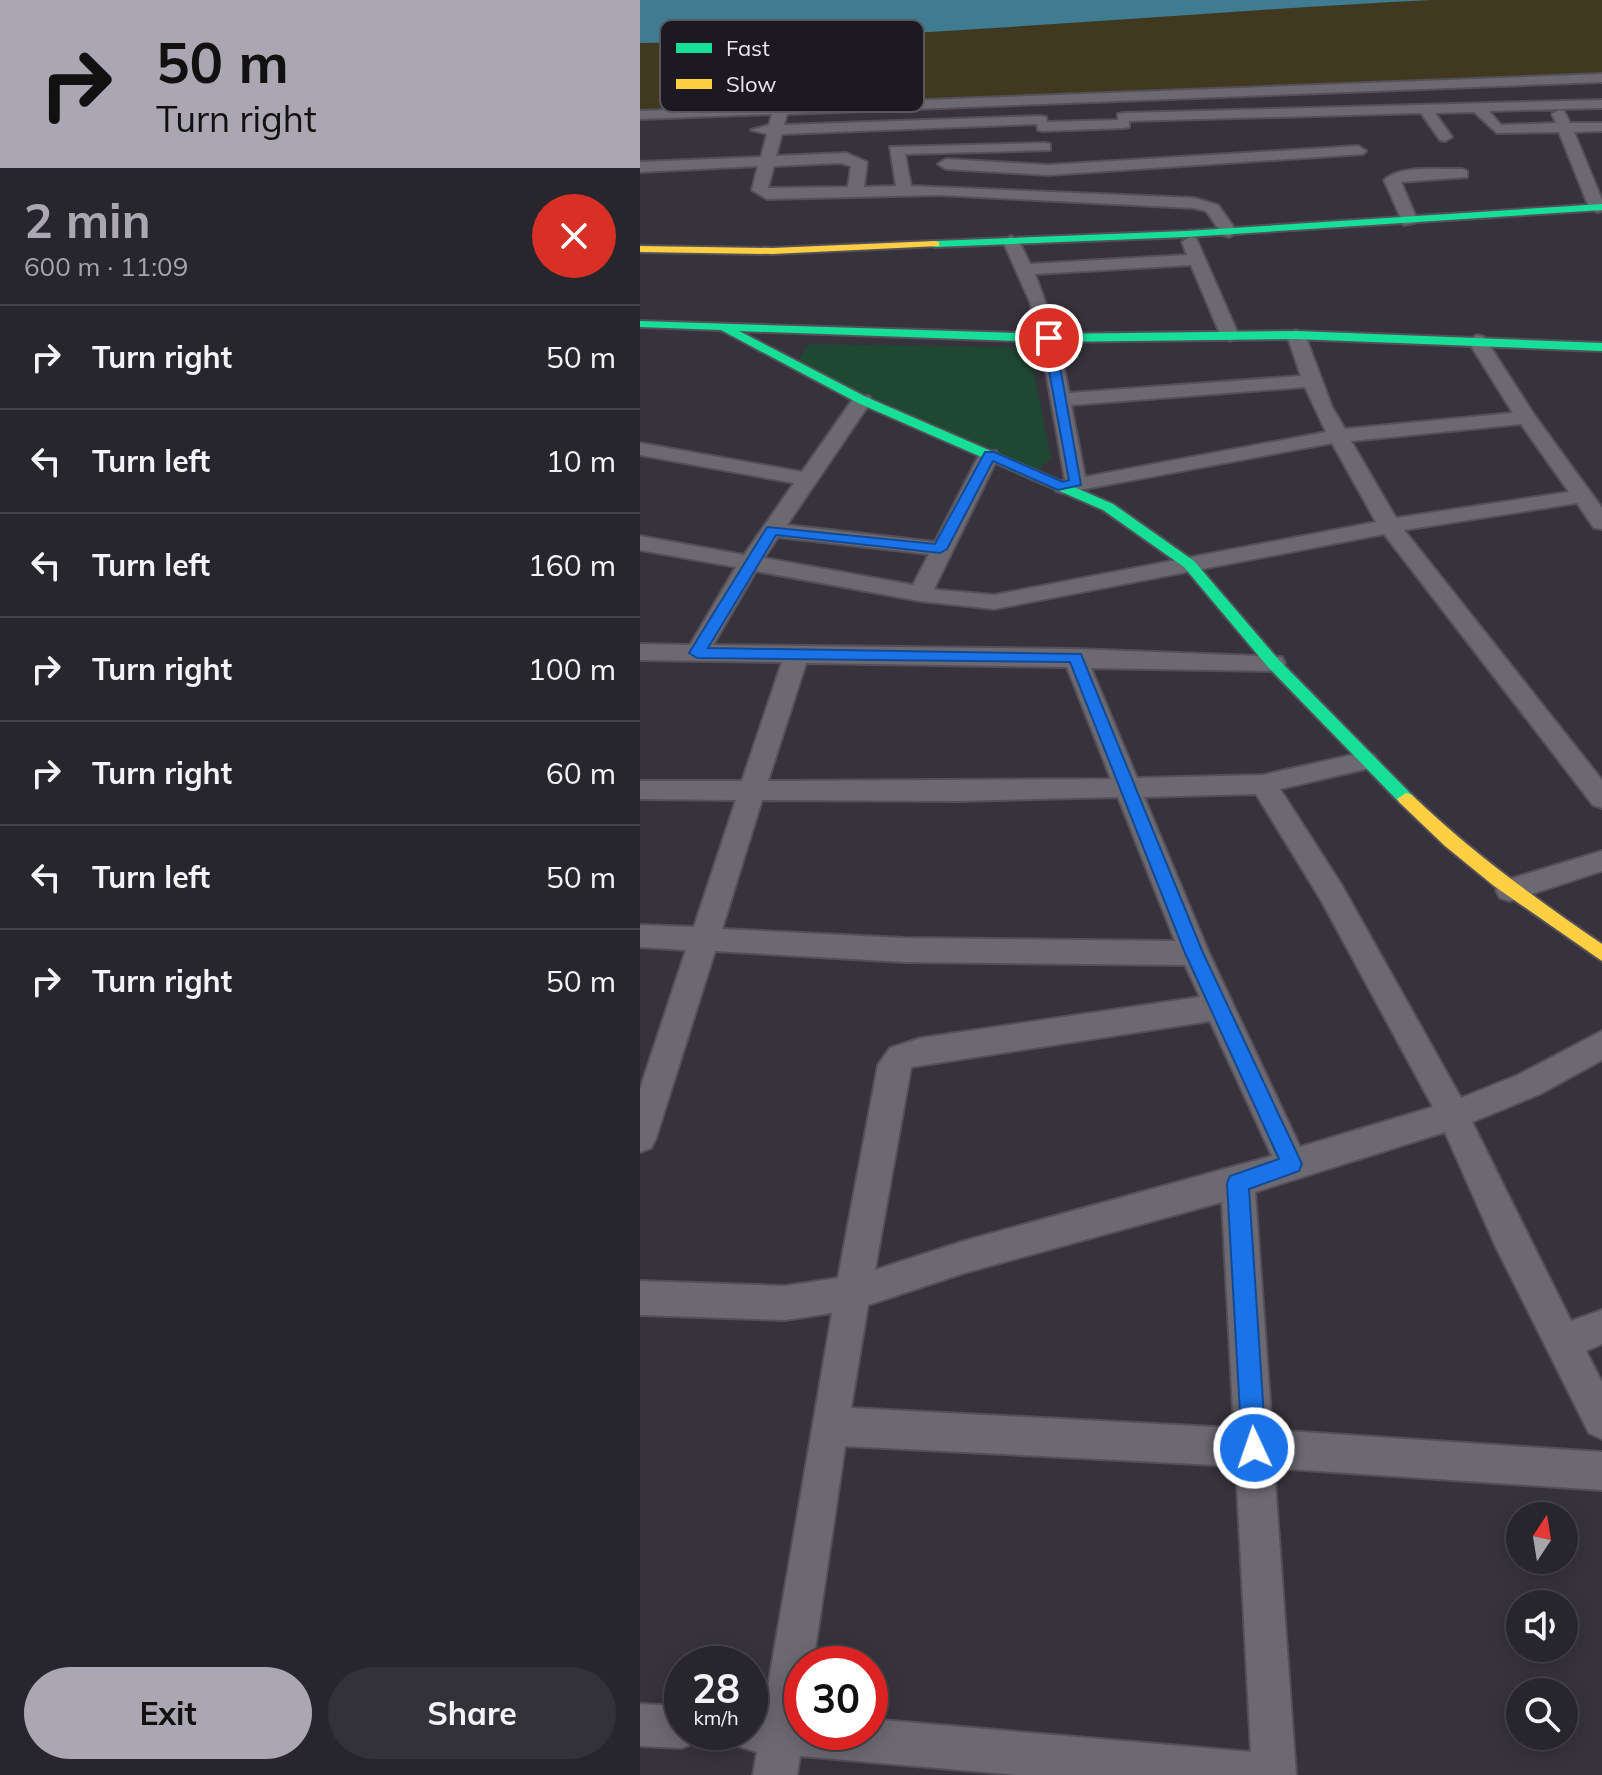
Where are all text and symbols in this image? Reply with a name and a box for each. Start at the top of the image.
legend [660,20,924,112]
text: 50 m [156,27,289,97]
icon: right [24,32,128,136]
text: Fast [726,34,770,62]
text: Slow [726,70,776,98]
text: Turn right [156,96,317,141]
text: 2 min [24,190,151,250]
button: close [532,194,616,278]
text: 600 m · 11:09 [24,250,188,283]
pin [1015,304,1083,372]
icon: arrive [1027,316,1071,360]
icon: right [24,335,68,379]
text: Turn right [92,338,232,376]
text: 50 m [546,338,616,376]
icon: left [24,439,68,483]
text: Turn left [92,442,210,480]
text: 10 m [546,442,616,480]
icon: left [24,543,68,587]
text: Turn left [92,546,210,584]
text: 160 m [528,546,616,584]
icon: right [24,647,68,691]
text: Turn right [92,650,232,688]
text: 100 m [528,650,616,688]
icon: right [24,751,68,795]
text: Turn right [92,754,232,792]
text: 60 m [546,754,616,792]
icon: left [24,855,68,899]
text: Turn left [92,858,210,896]
text: 50 m [546,858,616,896]
icon: right [24,959,68,1003]
text: Turn right [92,962,232,1000]
text: 50 m [546,962,616,1000]
position arrow [1212,1406,1296,1490]
north arrow [1506,1502,1578,1574]
map controls [1506,1502,1578,1750]
button: sound [1506,1590,1578,1662]
speed limit sign: 30 [784,1646,888,1750]
text: 28 [692,1663,740,1713]
button: Exit [24,1667,312,1759]
button: Share [328,1667,616,1759]
button: search [1506,1678,1578,1750]
text: km/h [693,1705,739,1730]

